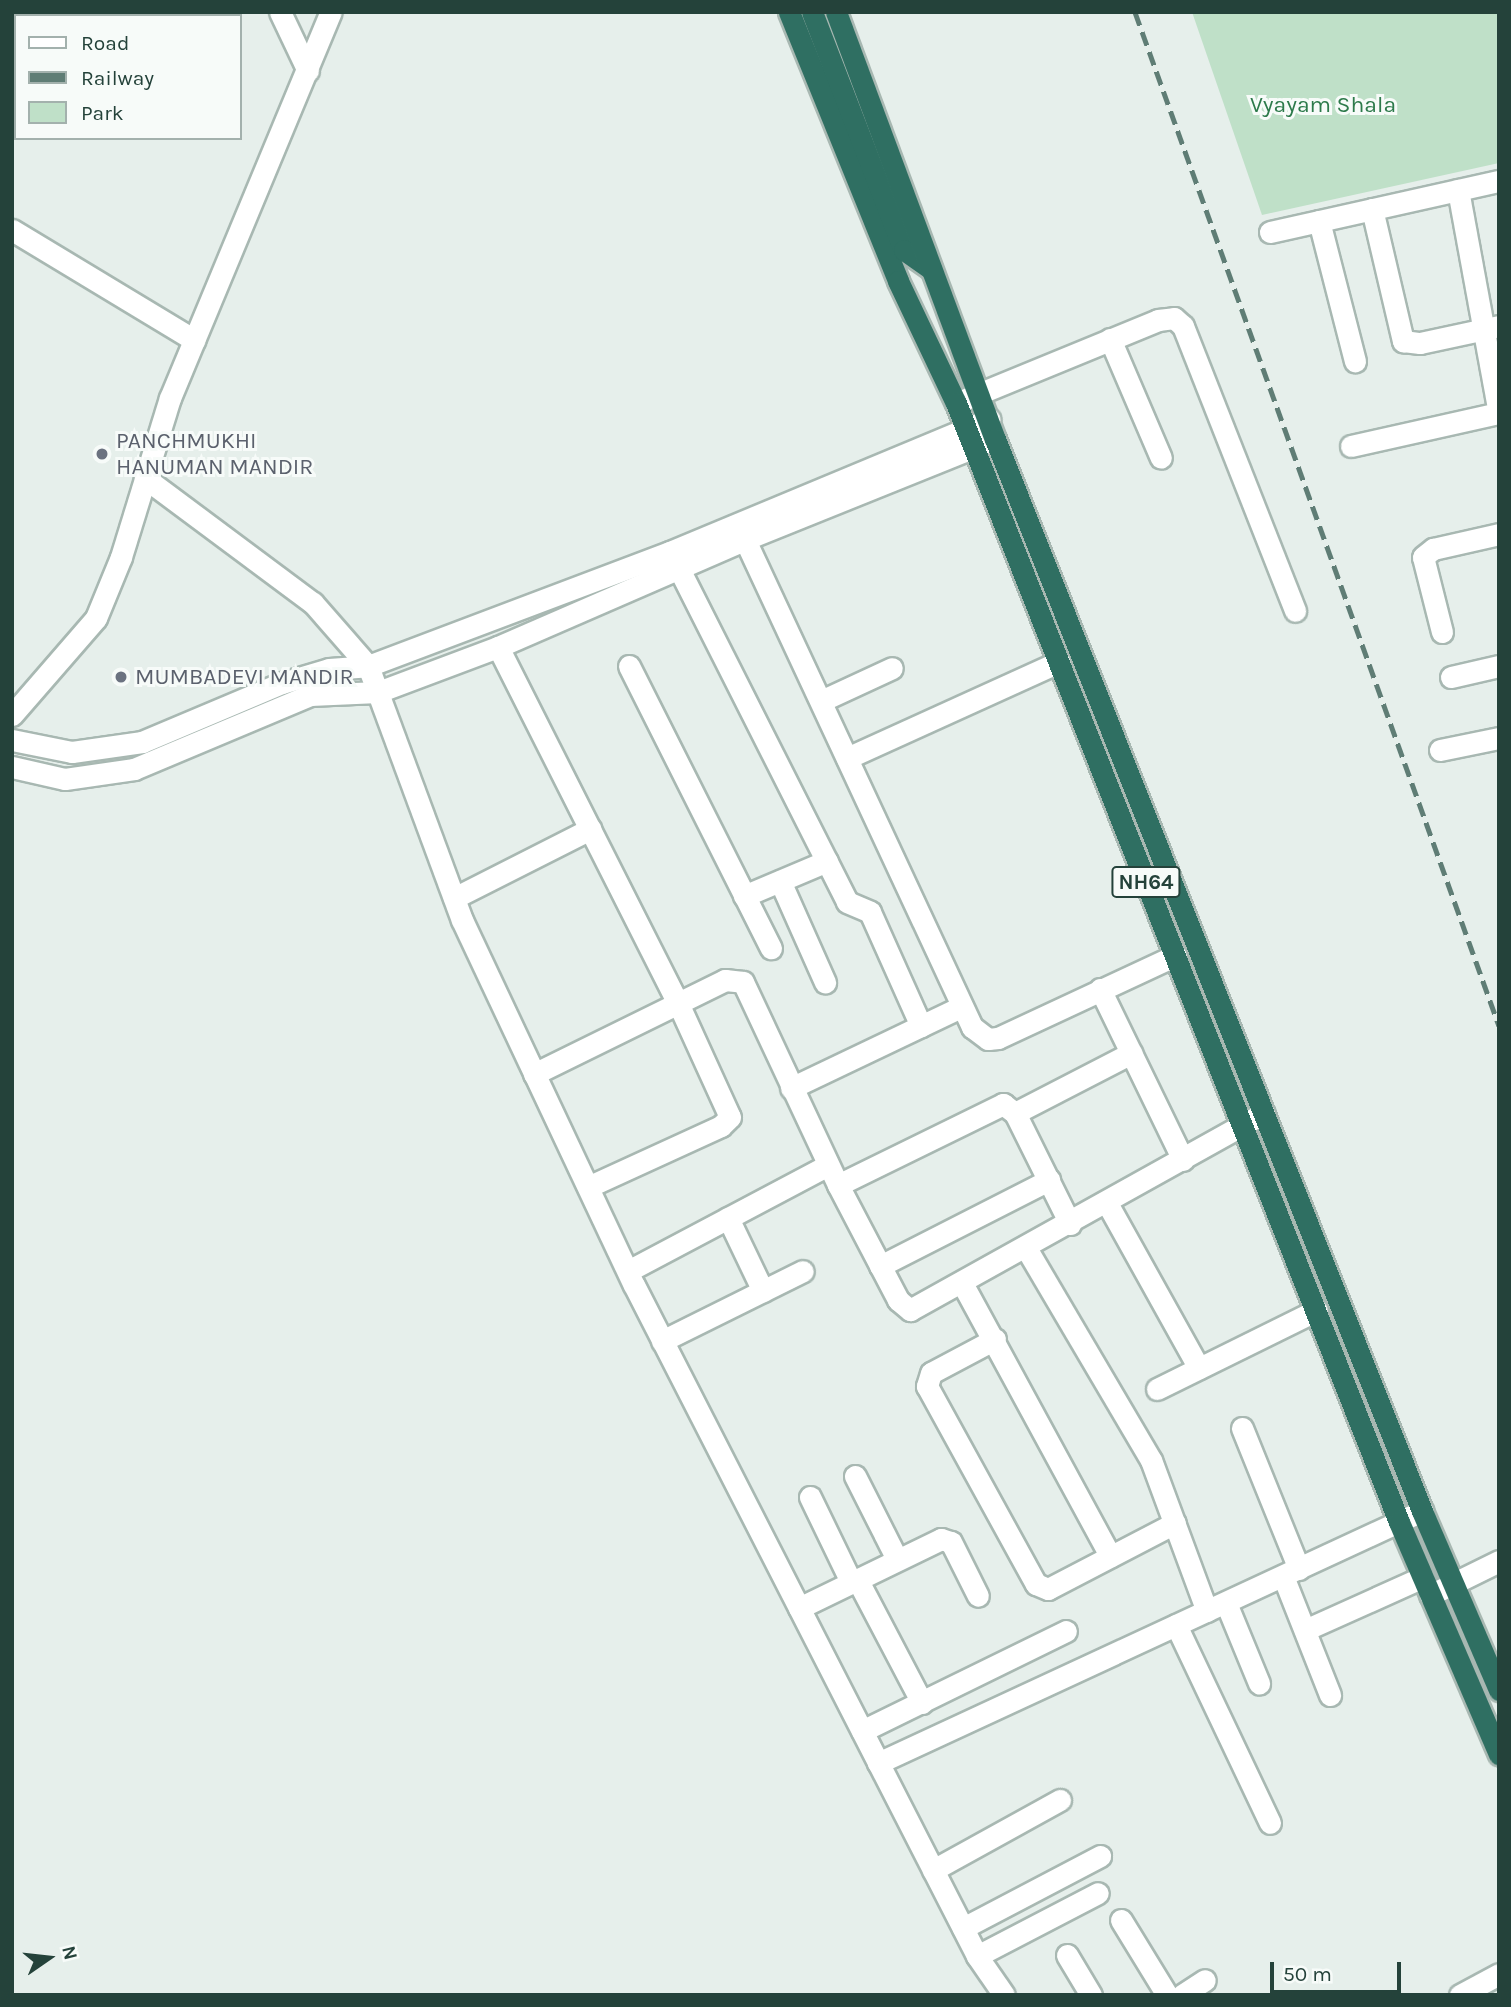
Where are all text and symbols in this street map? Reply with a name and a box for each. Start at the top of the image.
legend [14,14,242,140]
text: Road [81,31,129,55]
text: Railway [81,66,154,90]
park label: Vyayam Shala [1250,91,1396,119]
text: Park [81,101,124,125]
place label: PANCHMUKHI HANUMAN MANDIR [116,427,313,481]
marker: PANCHMUKHI HANUMAN MANDIR [94,446,110,462]
place label: MUMBADEVI MANDIR [135,663,354,691]
marker: MUMBADEVI MANDIR [113,669,129,685]
road number: NH64 [1111,864,1181,900]
north arrow [14,1923,84,1993]
text: N [57,1944,82,1962]
scale bar [1273,1948,1404,1992]
text: 50 m [1283,1962,1332,1986]

